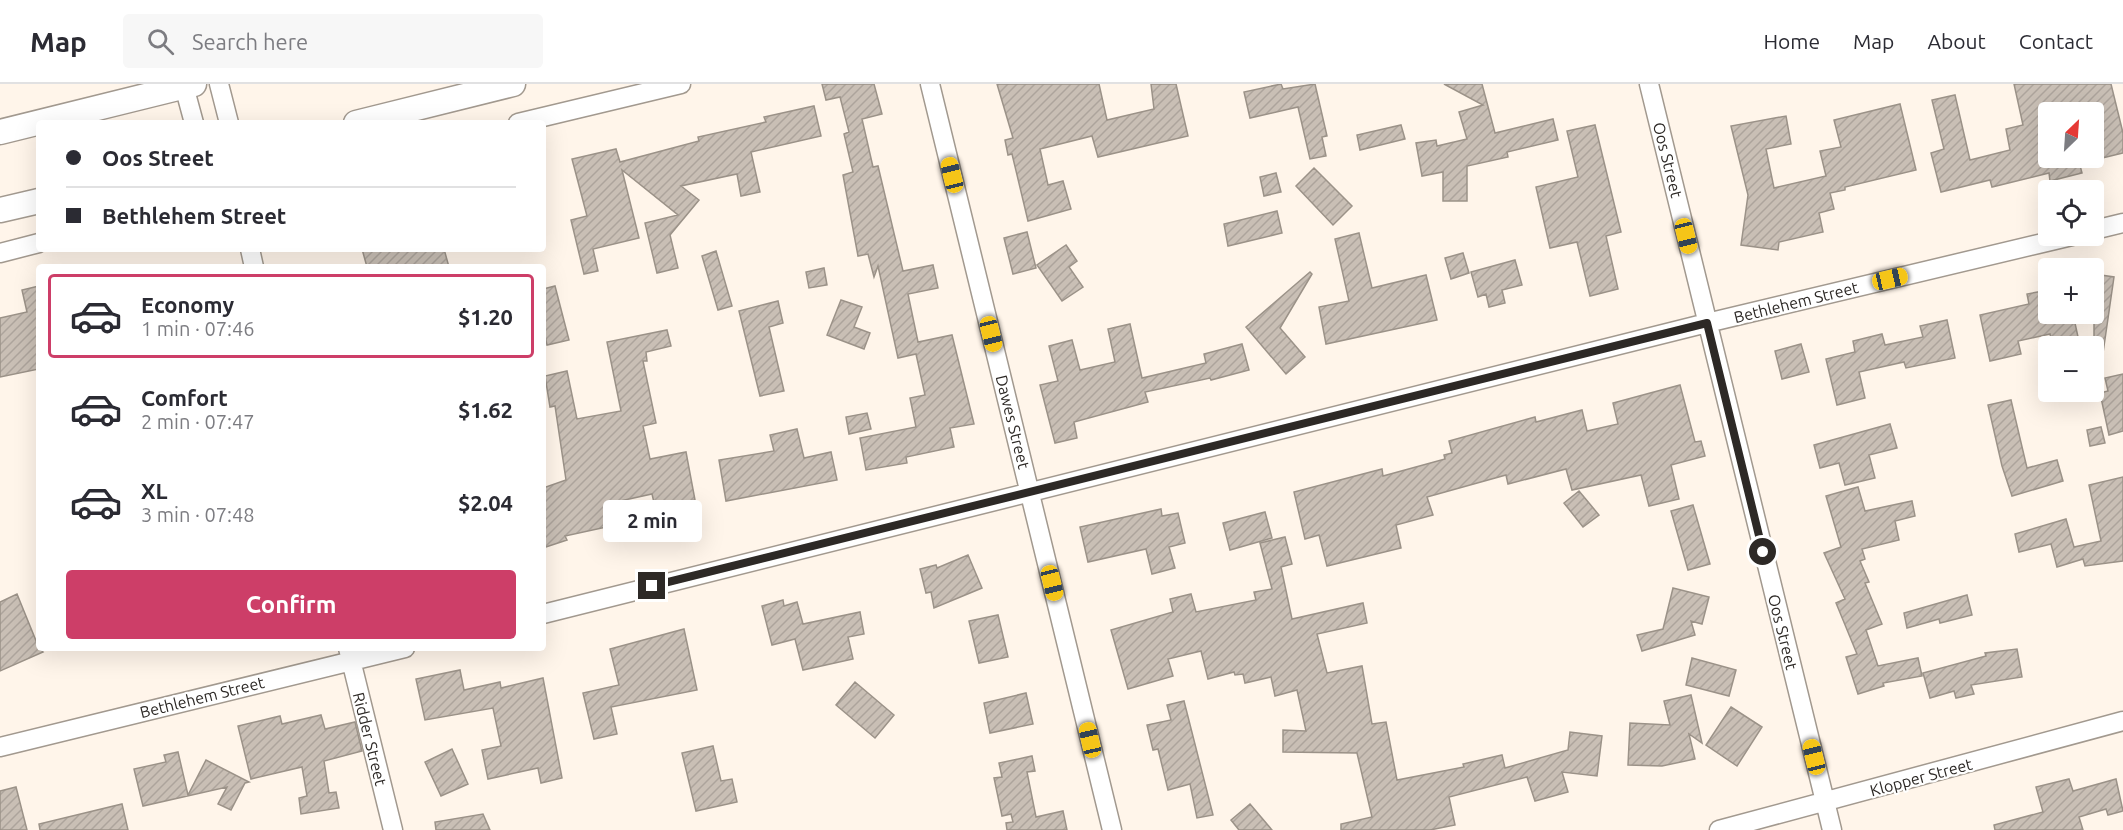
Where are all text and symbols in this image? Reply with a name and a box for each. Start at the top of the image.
search box [123,14,543,68]
icon: search [144,25,177,58]
text: Map [30,26,87,57]
text: Search here [192,29,308,54]
text: Home [1763,29,1820,53]
text: Map [1853,29,1894,53]
text: About [1927,29,1986,53]
text: Contact [2019,29,2093,53]
north arrow [2038,102,2104,168]
map controls [2038,102,2104,402]
street label: Oos Street [1650,120,1686,200]
text: Oos Street [102,145,214,170]
car [939,155,965,195]
button: locate [2038,180,2104,246]
text: Bethlehem Street [102,203,286,228]
car [1673,216,1699,256]
button: + [2038,258,2104,324]
car [1870,266,1910,292]
street label: Bethlehem Street [1732,278,1861,326]
icon: car [69,289,123,343]
text: Economy [141,292,234,317]
text: $1.20 [458,304,513,329]
car [978,314,1004,354]
text: 1 min · 07:46 [141,317,255,340]
button: − [2038,336,2104,402]
street label: Dawes Street [993,373,1034,471]
icon: car [69,382,123,436]
text: Comfort [141,385,228,410]
text: $1.62 [458,397,513,422]
text: 2 min · 07:47 [141,410,255,433]
icon: car [69,475,123,529]
text: XL [141,478,168,503]
text: $2.04 [458,490,513,515]
callout: 2 min [602,499,702,541]
text: 3 min · 07:48 [141,503,255,526]
text: 2 min [627,509,678,532]
route start [1749,538,1776,565]
car [1039,563,1065,603]
button: Confirm [66,570,516,639]
route end [638,572,665,599]
street label: Oos Street [1765,592,1801,672]
street label: Bethlehem Street [138,673,267,721]
street label: Ridder Street [350,690,390,788]
car [1077,720,1103,760]
car [1801,737,1827,777]
street label: Klopper Street [1868,755,1975,799]

